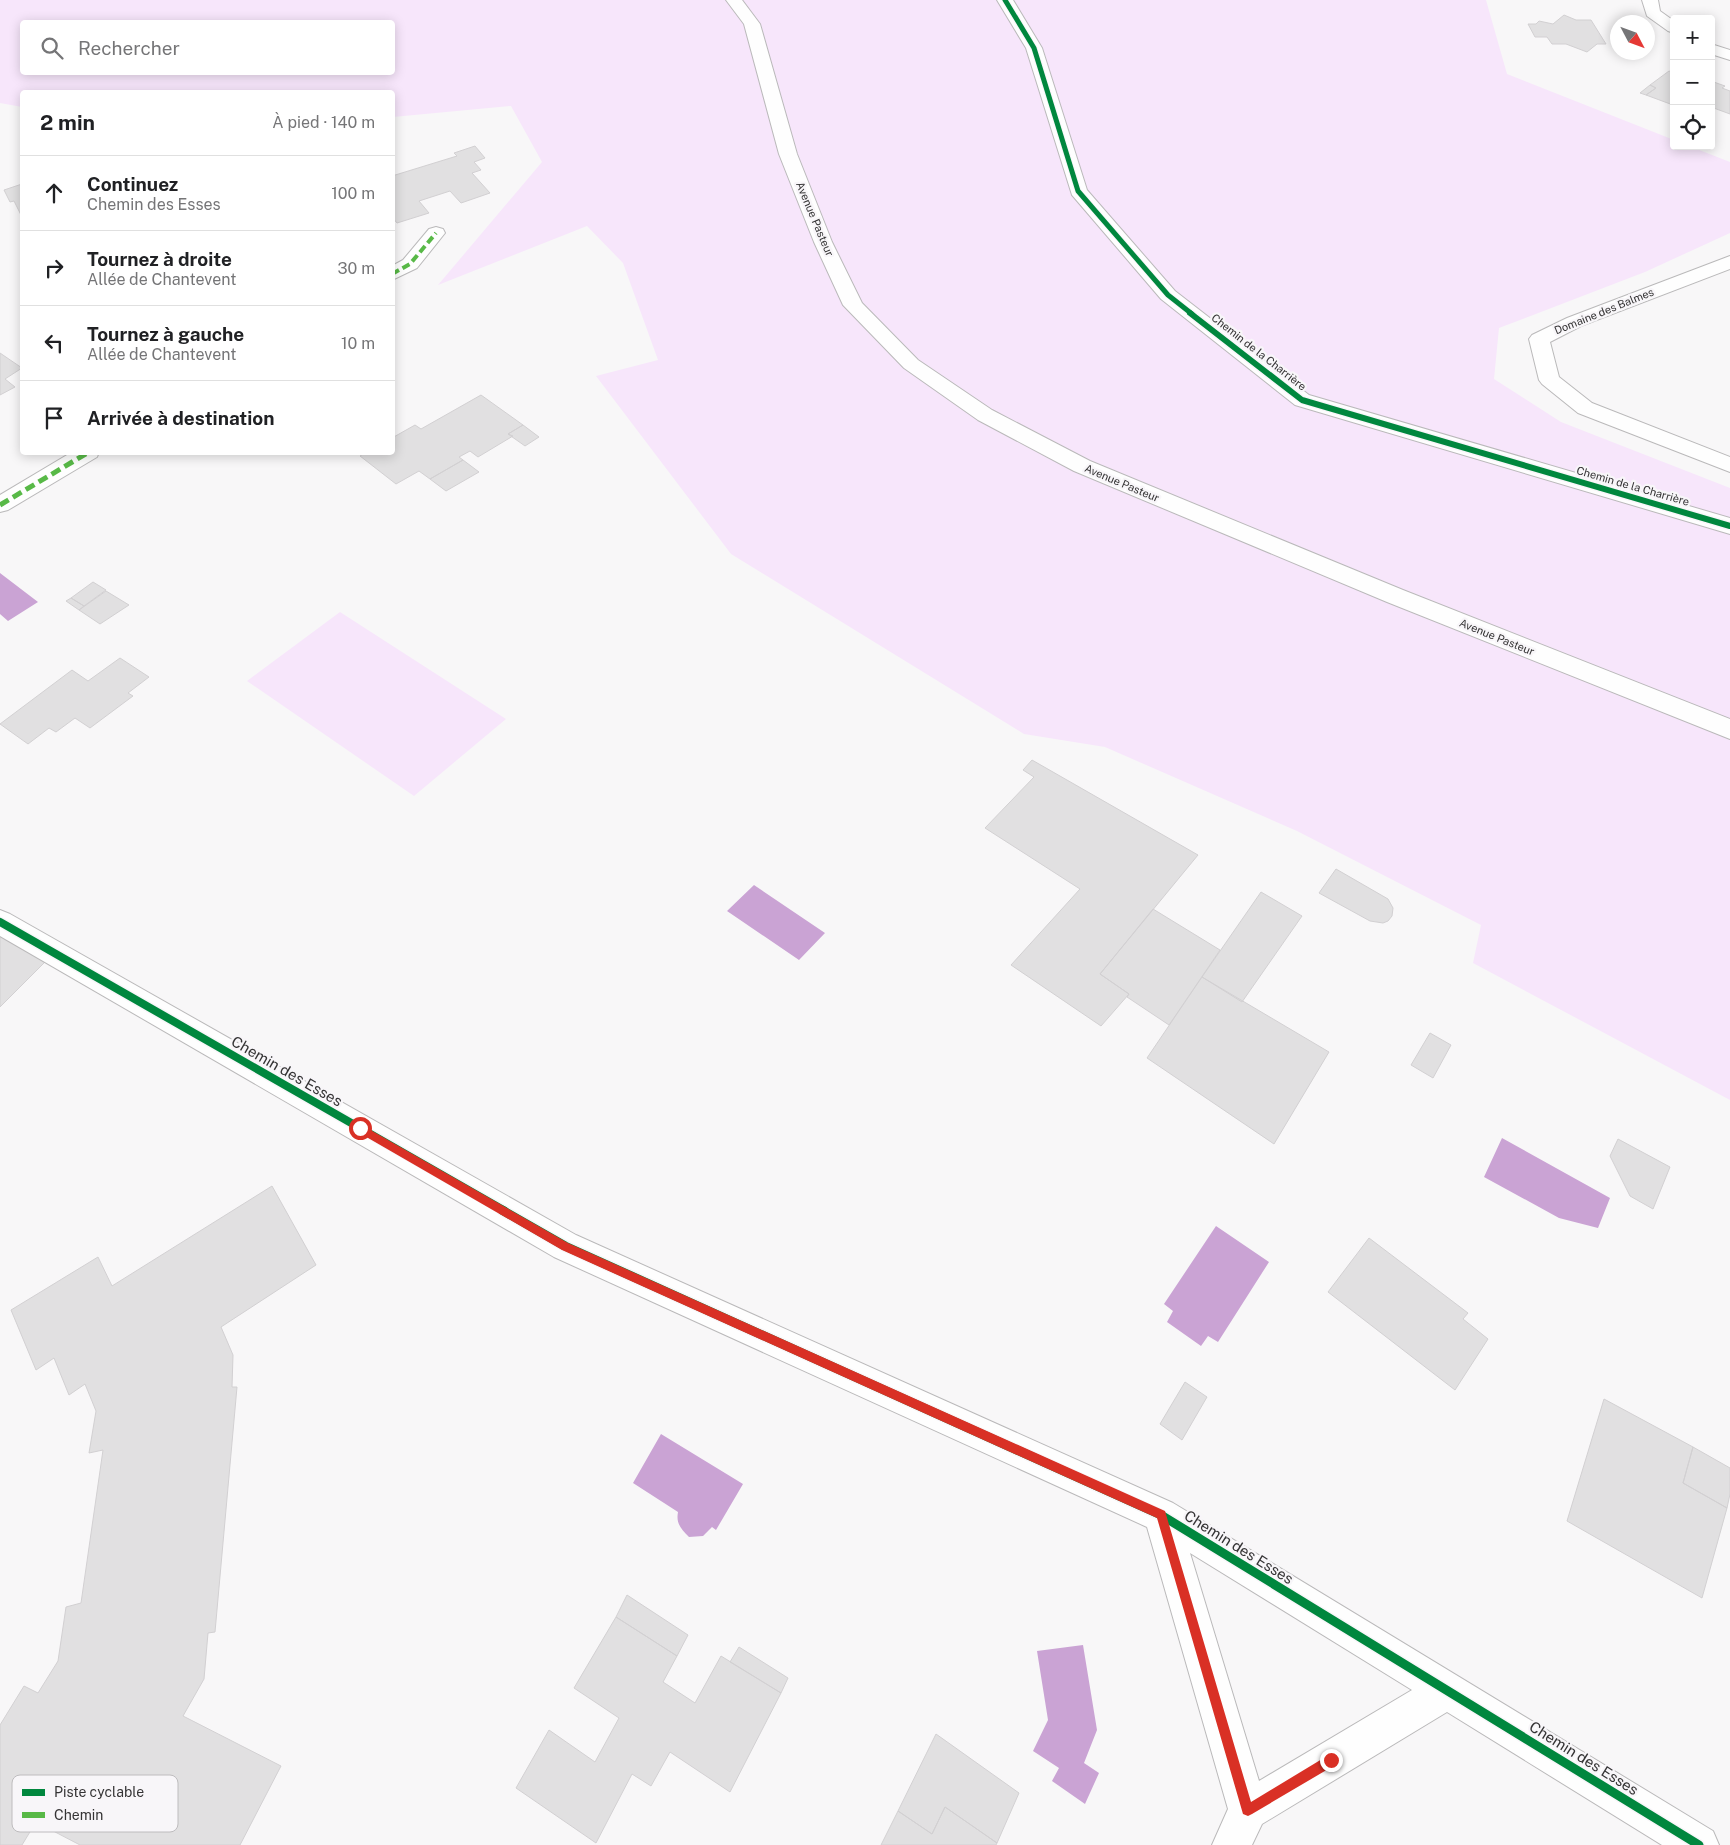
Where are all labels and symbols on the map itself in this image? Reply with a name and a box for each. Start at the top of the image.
north arrow [1610,15,1655,60]
street label: Avenue Pasteur [794,180,836,258]
street label: Domaine des Balmes [1553,285,1656,336]
street label: Chemin de la Charrière [1209,311,1309,393]
street label: Avenue Pasteur [1083,462,1161,504]
street label: Chemin de la Charrière [1575,464,1691,508]
street label: Avenue Pasteur [1458,616,1536,658]
street label: Chemin des Esses [228,1032,346,1110]
route start [349,1117,372,1140]
street label: Chemin des Esses [1181,1507,1297,1587]
street label: Chemin des Esses [1526,1718,1642,1798]
route end [1320,1749,1343,1772]
legend [12,1775,178,1832]
text: Piste cyclable [54,1784,144,1800]
text: Chemin [54,1807,103,1823]

